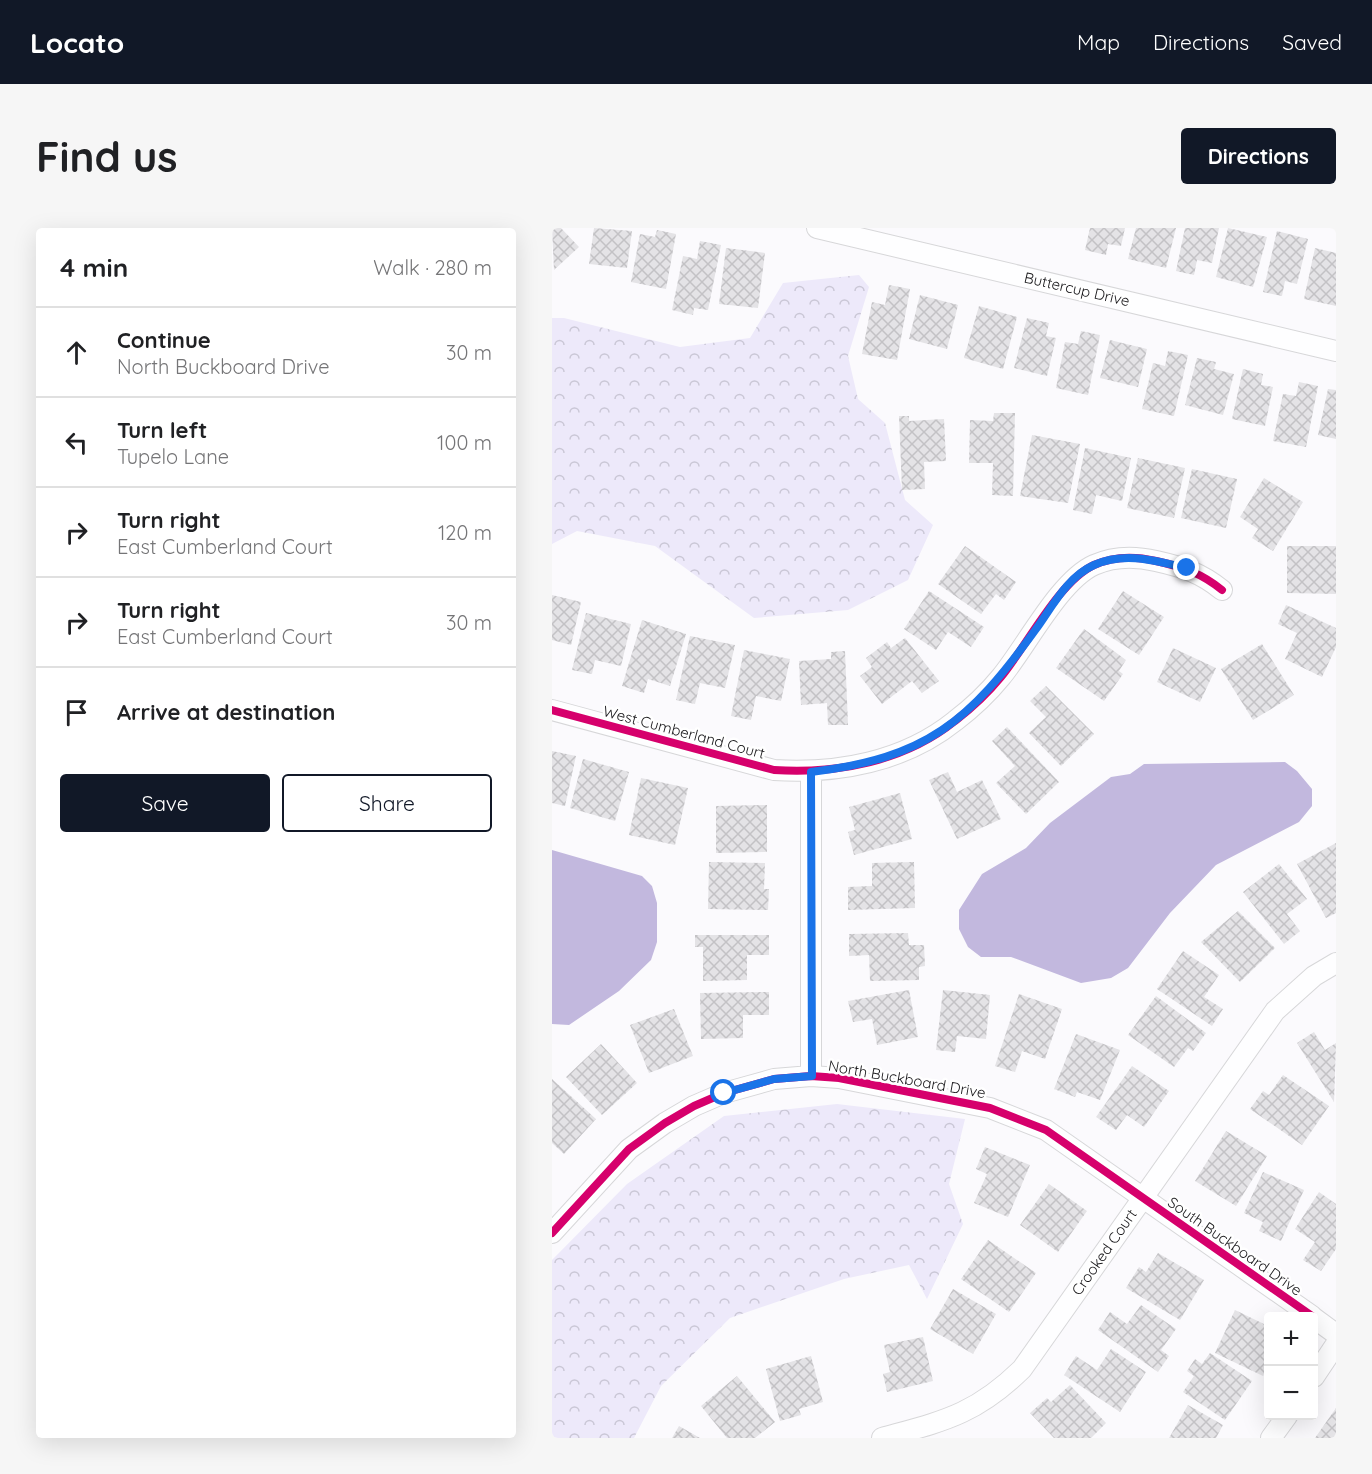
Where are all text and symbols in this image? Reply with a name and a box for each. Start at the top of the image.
text: Locato [30,25,124,60]
text: Map [1077,29,1120,55]
text: Directions [1153,29,1249,55]
text: Saved [1282,29,1342,55]
button: Directions [1181,128,1336,184]
text: Find us [36,130,178,183]
text: 4 min [60,251,128,284]
text: Walk · 280 m [373,255,492,280]
street label: Buttercup Drive [1022,268,1132,310]
text: Continue [117,326,211,354]
icon: ahead [60,336,93,369]
text: 30 m [446,340,492,365]
text: North Buckboard Drive [117,354,330,379]
text: Turn left [117,416,207,444]
icon: left [60,426,93,459]
text: 100 m [437,430,492,455]
text: Tupelo Lane [117,444,229,469]
text: Turn right [117,506,221,534]
icon: right [60,516,93,549]
text: 120 m [438,520,492,545]
text: East Cumberland Court [117,534,333,559]
route end [1173,554,1199,580]
text: Turn right [117,596,221,624]
icon: right [60,606,93,639]
text: 30 m [446,610,492,635]
text: East Cumberland Court [117,624,333,649]
icon: arrive [60,696,93,729]
text: Arrive at destination [117,698,335,726]
street label: West Cumberland Court [601,701,767,763]
button: Save [60,774,270,832]
button: Share [282,774,492,832]
street label: North Buckboard Drive [827,1056,987,1102]
route start [710,1079,736,1105]
street label: South Buckboard Drive [1164,1192,1306,1300]
street label: Crooked Court [1067,1205,1141,1299]
map controls [1264,1312,1318,1420]
button: + [1264,1312,1318,1366]
button: − [1264,1366,1318,1420]

